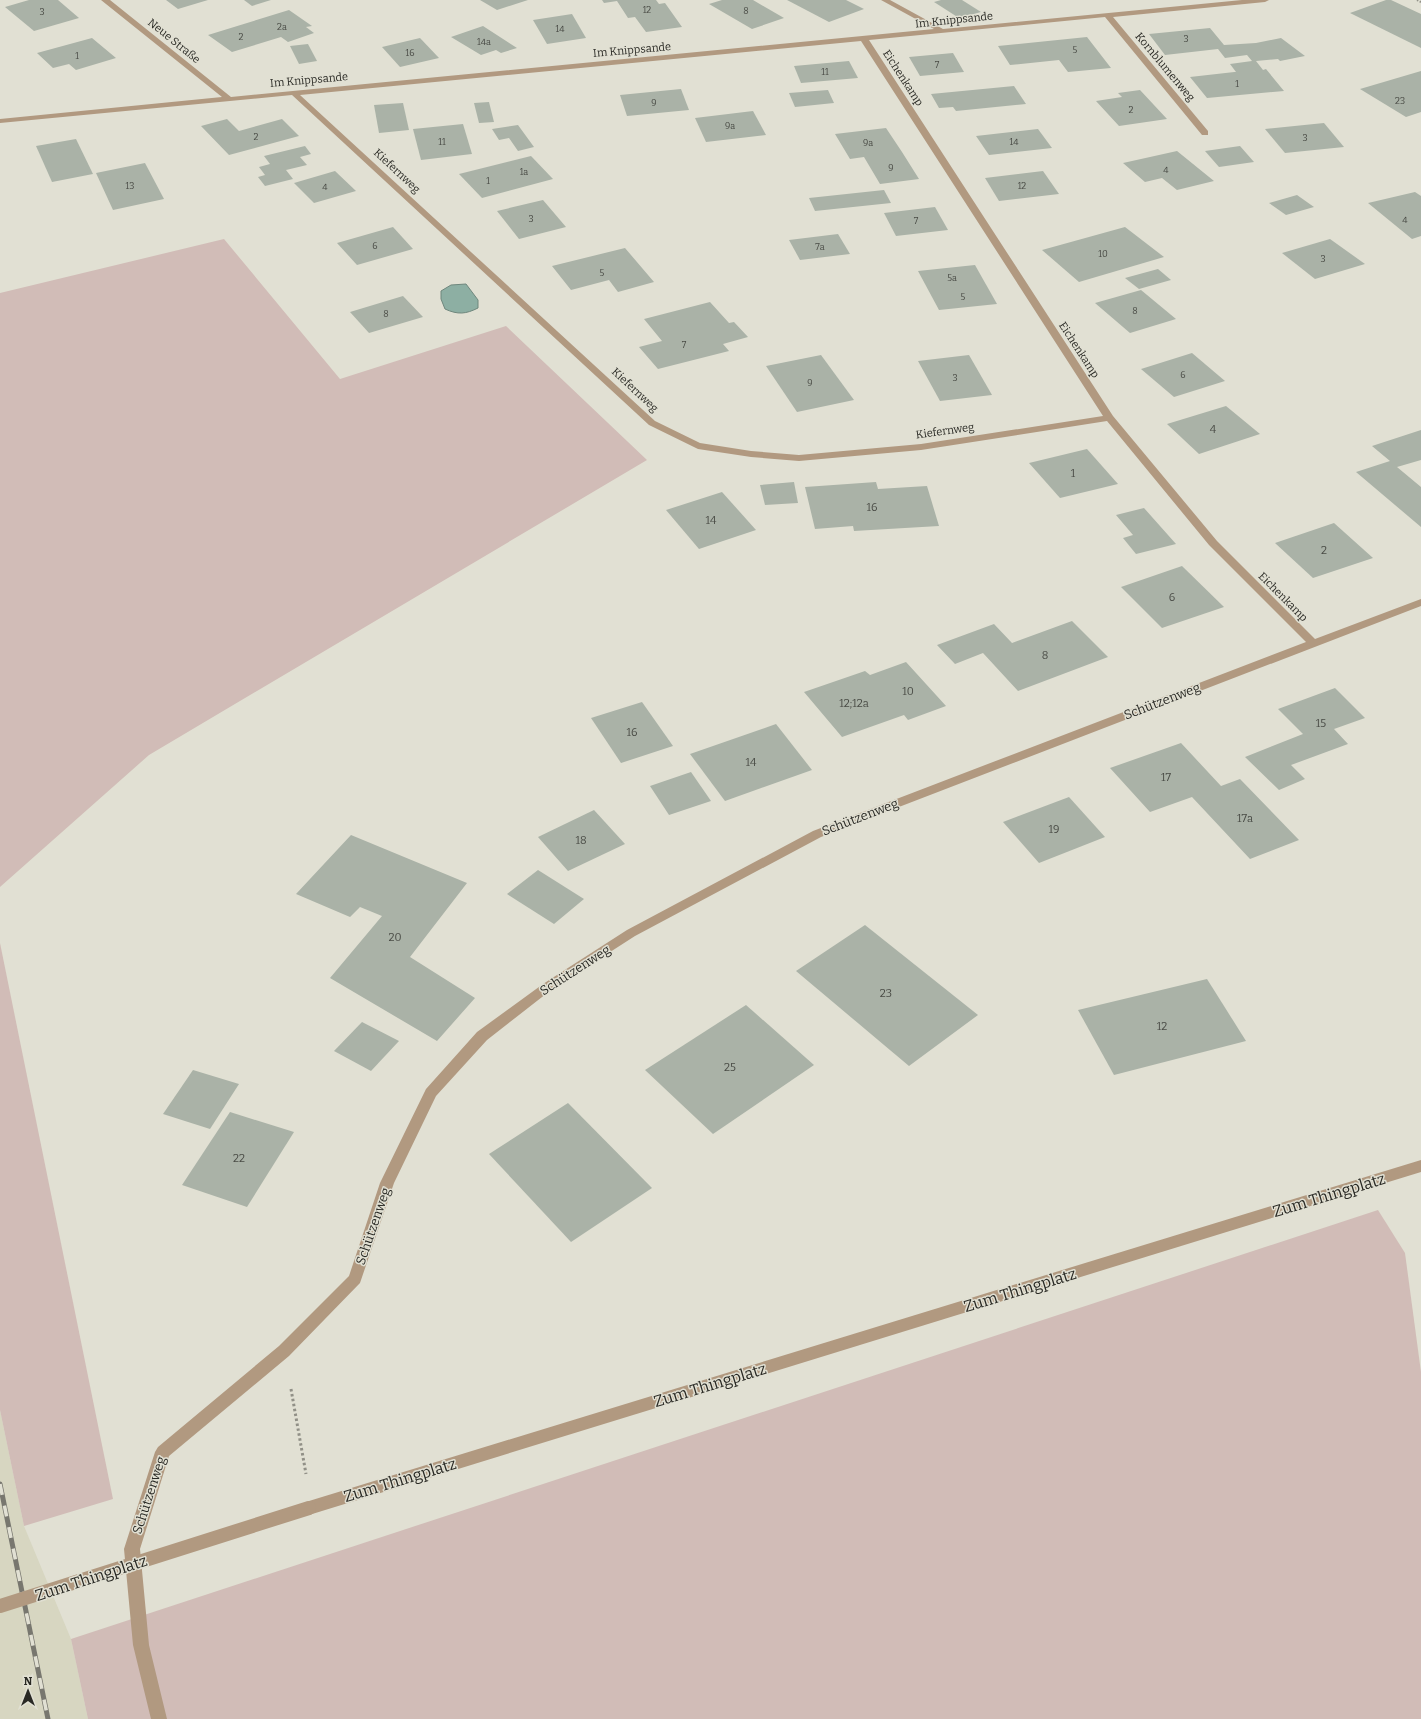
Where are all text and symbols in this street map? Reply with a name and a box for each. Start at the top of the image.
house number: 12 [643,5,651,15]
house number: 8 [743,6,749,16]
house number: 3 [39,7,45,17]
street label: Im Knippsande [914,9,994,31]
street label: Neue Straße [145,16,203,66]
house number: 2a [277,22,287,32]
house number: 14 [556,24,565,34]
street label: Kornblumenweg [1132,30,1198,104]
house number: 2 [239,32,244,42]
house number: 3 [1183,34,1189,44]
house number: 14a [477,37,491,47]
street label: Im Knippsande [592,40,672,60]
house number: 5 [1073,45,1078,55]
house number: 16 [406,48,414,58]
street label: Eichenkamp [880,48,926,109]
house number: 1 [75,51,79,61]
house number: 7 [935,60,940,70]
house number: 11 [821,67,829,77]
street label: Im Knippsande [269,70,349,90]
house number: 1 [1235,79,1239,89]
house number: 23 [1395,96,1405,106]
house number: 9 [651,98,657,108]
house number: 2 [1129,105,1134,115]
house number: 9a [725,121,735,131]
house number: 2 [254,132,259,142]
house number: 3 [1302,133,1308,143]
house number: 11 [438,137,446,147]
house number: 14 [1010,137,1019,147]
house number: 9a [863,138,873,148]
street label: Kiefernweg [371,146,423,196]
house number: 9 [888,163,894,173]
house number: 4 [1163,165,1169,175]
house number: 1a [520,167,528,177]
house number: 1 [486,176,490,186]
house number: 13 [126,181,134,191]
house number: 12 [1018,181,1026,191]
house number: 4 [322,182,328,192]
house number: 3 [528,214,534,224]
house number: 4 [1402,215,1408,225]
house number: 7 [914,216,919,226]
house number: 6 [372,241,378,251]
house number: 7a [815,242,825,252]
house number: 10 [1098,249,1108,259]
house number: 3 [1320,254,1326,264]
house number: 5 [600,268,605,278]
house number: 5a [947,273,957,283]
house number: 5 [961,292,966,302]
house number: 8 [1132,306,1138,316]
house number: 8 [383,309,389,319]
street label: Eichenkamp [1056,320,1102,381]
house number: 7 [682,340,687,350]
street label: Kiefernweg [609,365,661,415]
house number: 6 [1180,370,1186,380]
house number: 3 [952,373,958,383]
house number: 9 [807,378,813,388]
street label: Kiefernweg [915,420,975,442]
house number: 4 [1210,423,1217,436]
house number: 1 [1071,467,1076,480]
house number: 16 [867,501,877,514]
house number: 14 [706,514,717,527]
house number: 2 [1321,544,1327,557]
street label: Eichenkamp [1256,570,1311,625]
house number: 6 [1169,591,1175,604]
house number: 8 [1042,649,1048,662]
street label: Schützenweg [1122,680,1202,722]
house number: 10 [902,685,914,698]
house number: 12;12a [839,697,869,710]
house number: 15 [1316,717,1326,730]
house number: 16 [627,726,637,739]
house number: 14 [746,756,757,769]
house number: 17 [1161,771,1171,784]
street label: Schützenweg [820,796,900,838]
house number: 17a [1237,812,1253,825]
house number: 19 [1049,823,1059,836]
house number: 18 [575,834,587,847]
house number: 20 [388,931,402,944]
street label: Schützenweg [537,942,613,998]
house number: 23 [880,987,892,1000]
house number: 12 [1157,1020,1167,1033]
house number: 25 [724,1061,736,1074]
house number: 22 [233,1152,245,1165]
street label: Zum Thingplatz [1270,1169,1388,1221]
street label: Schützenweg [353,1185,393,1267]
street label: Zum Thingplatz [961,1264,1079,1316]
street label: Zum Thingplatz [651,1359,769,1411]
street label: Schützenweg [129,1454,169,1536]
street label: Zum Thingplatz [341,1454,459,1506]
street label: Zum Thingplatz [33,1551,150,1605]
north arrow [8,1671,48,1711]
text: N [24,1675,33,1688]

